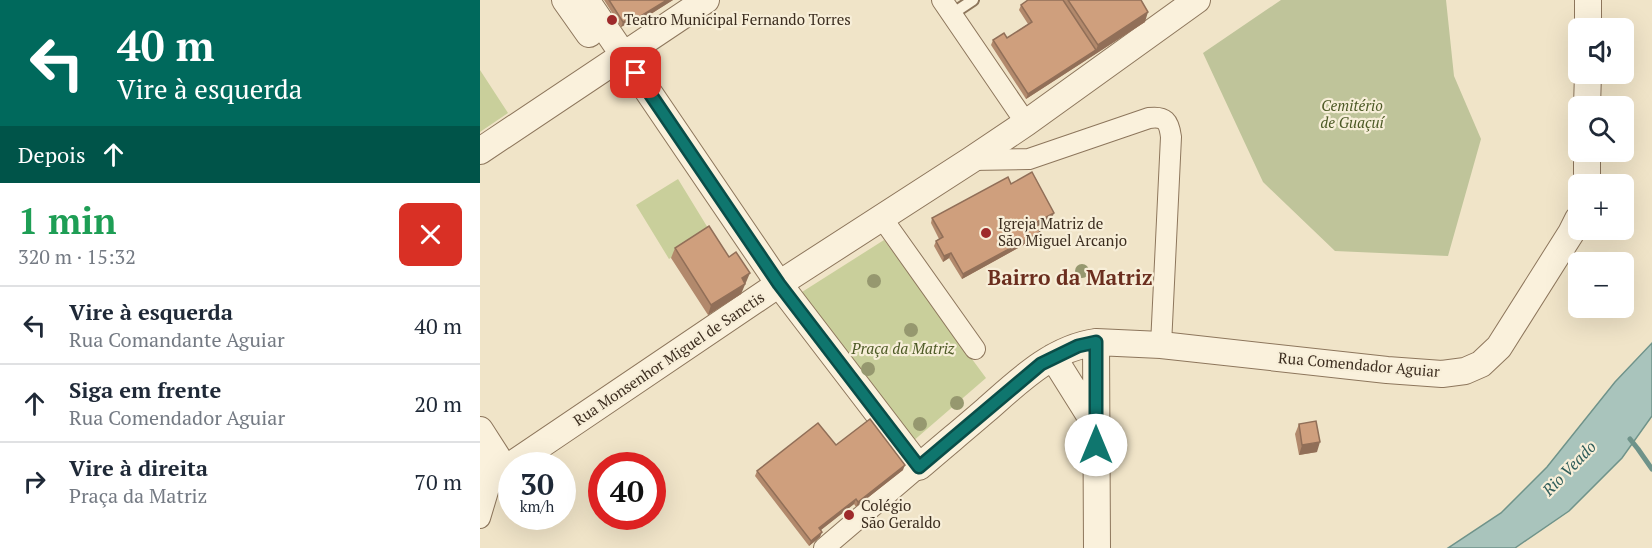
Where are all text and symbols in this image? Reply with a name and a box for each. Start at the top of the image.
place label: Teatro Municipal Fernando Torres [624,9,851,29]
marker: Teatro Municipal Fernando Torres [605,13,619,27]
text: 40 m [117,17,215,73]
map controls [1568,18,1634,318]
button: sound [1568,18,1634,84]
icon: left [18,24,96,102]
pin [610,47,661,98]
icon: arrive [619,56,652,89]
text: Vire à esquerda [117,71,302,107]
park label: Cemitério de Guaçuí [1320,95,1386,132]
button: search [1568,96,1634,162]
icon: ahead [97,138,130,171]
text: Depois [18,140,85,169]
button: + [1568,174,1634,240]
text: 1 min [18,197,116,244]
button: close [399,203,462,266]
place label: Igreja Matriz de São Miguel Arcanjo [998,213,1127,250]
marker: Igreja Matriz de São Miguel Arcanjo [979,226,993,240]
text: 320 m · 15:32 [18,243,136,270]
button: − [1568,252,1634,318]
district label: Bairro da Matriz [988,263,1153,291]
street label: Rua Monsenhor Miguel de Sanctis [569,287,768,430]
text: Vire à esquerda [69,297,233,326]
icon: left [18,309,51,342]
text: 40 m [414,311,462,340]
text: Rua Comandante Aguiar [69,326,285,353]
park label: Praça da Matriz [851,338,955,358]
street label: Rua Comendador Aguiar [1277,347,1441,381]
text: Siga em frente [69,375,221,404]
icon: ahead [18,387,51,420]
text: 20 m [414,389,462,418]
text: Rua Comendador Aguiar [69,404,285,431]
position arrow [1064,413,1128,477]
water label: Rio Veado [1537,436,1601,501]
speed limit sign: 40 [588,452,666,530]
text: Vire à direita [69,453,208,482]
text: 30 [520,464,554,504]
icon: right [18,465,51,498]
text: 70 m [414,467,462,496]
text: Praça da Matriz [69,482,207,509]
place label: Colégio São Geraldo [861,495,941,532]
text: km/h [520,496,554,516]
marker: Colégio São Geraldo [842,508,856,522]

